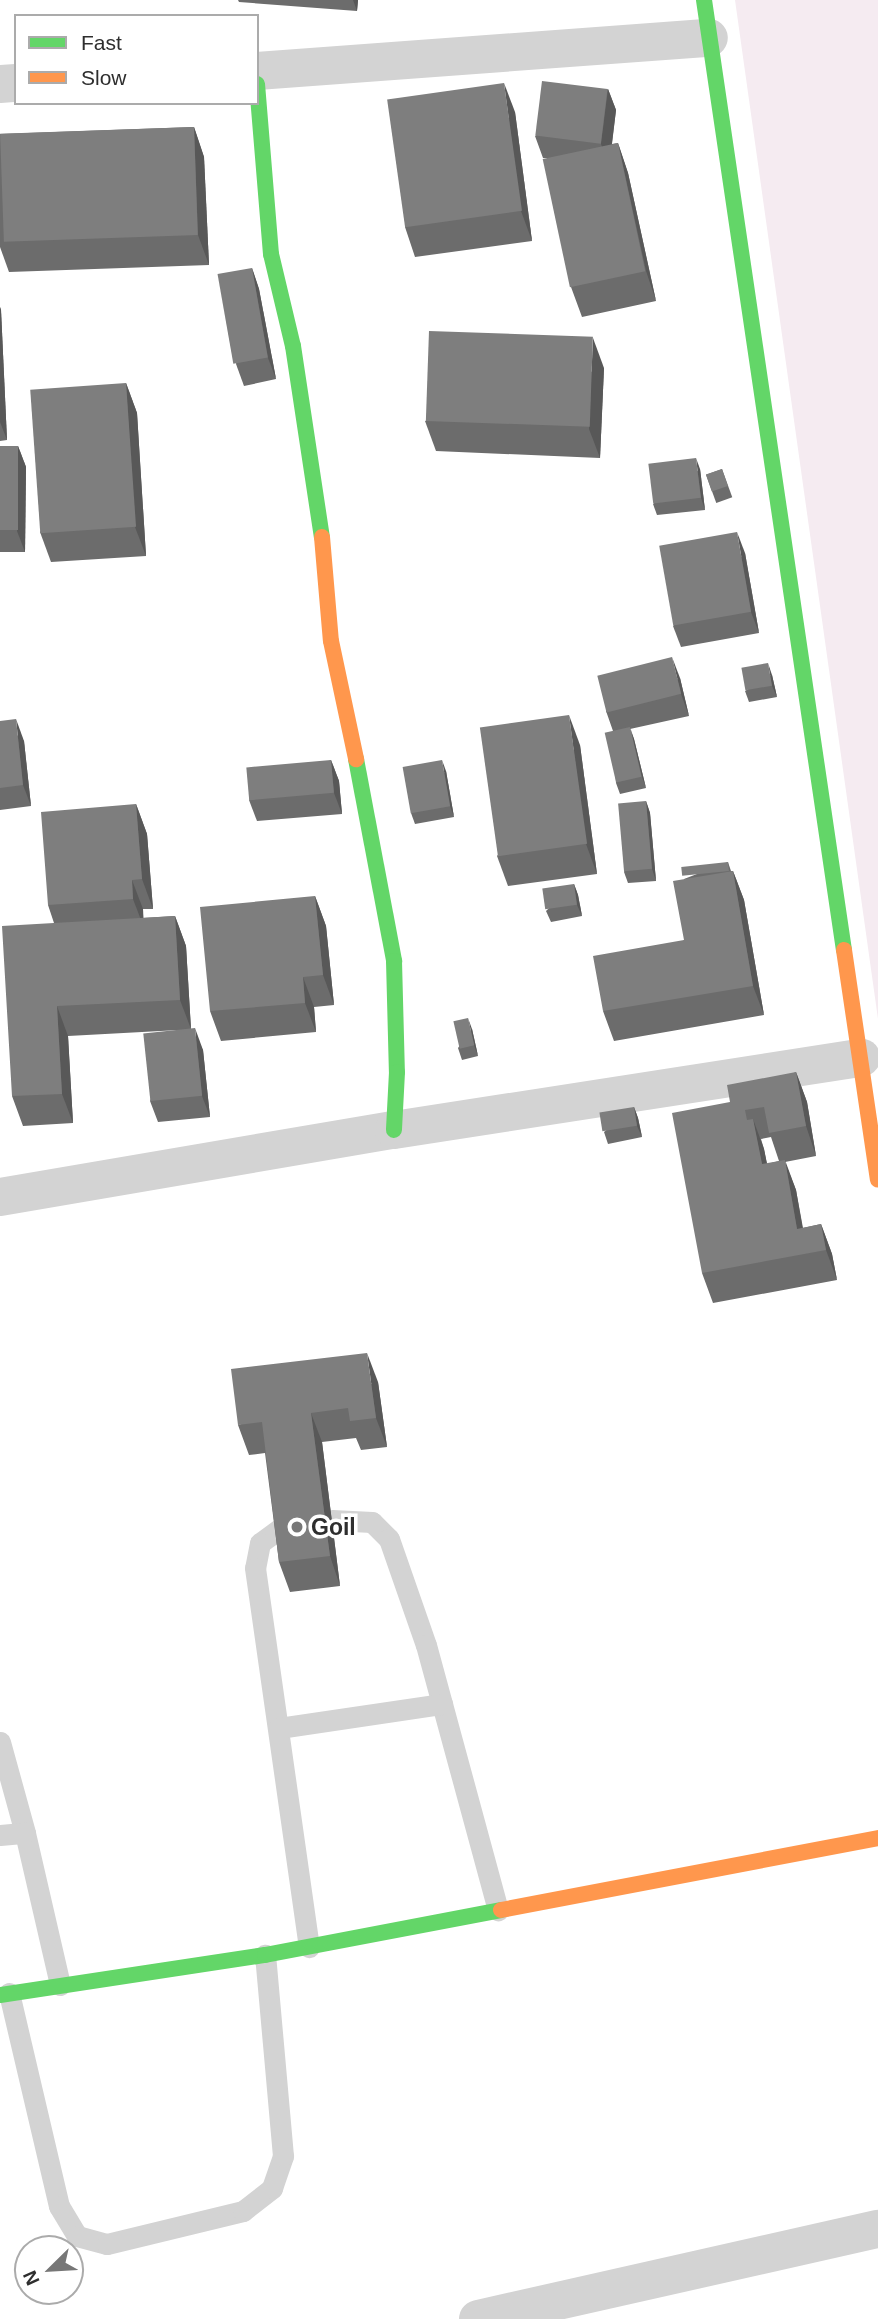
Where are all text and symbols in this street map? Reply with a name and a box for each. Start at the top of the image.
legend [14,14,259,105]
text: Fast [81,31,122,54]
text: Slow [81,66,127,89]
place label: Goil [311,1513,356,1541]
marker: Goil [289,1519,305,1535]
north arrow [14,2235,84,2305]
text: N [19,2267,44,2288]

